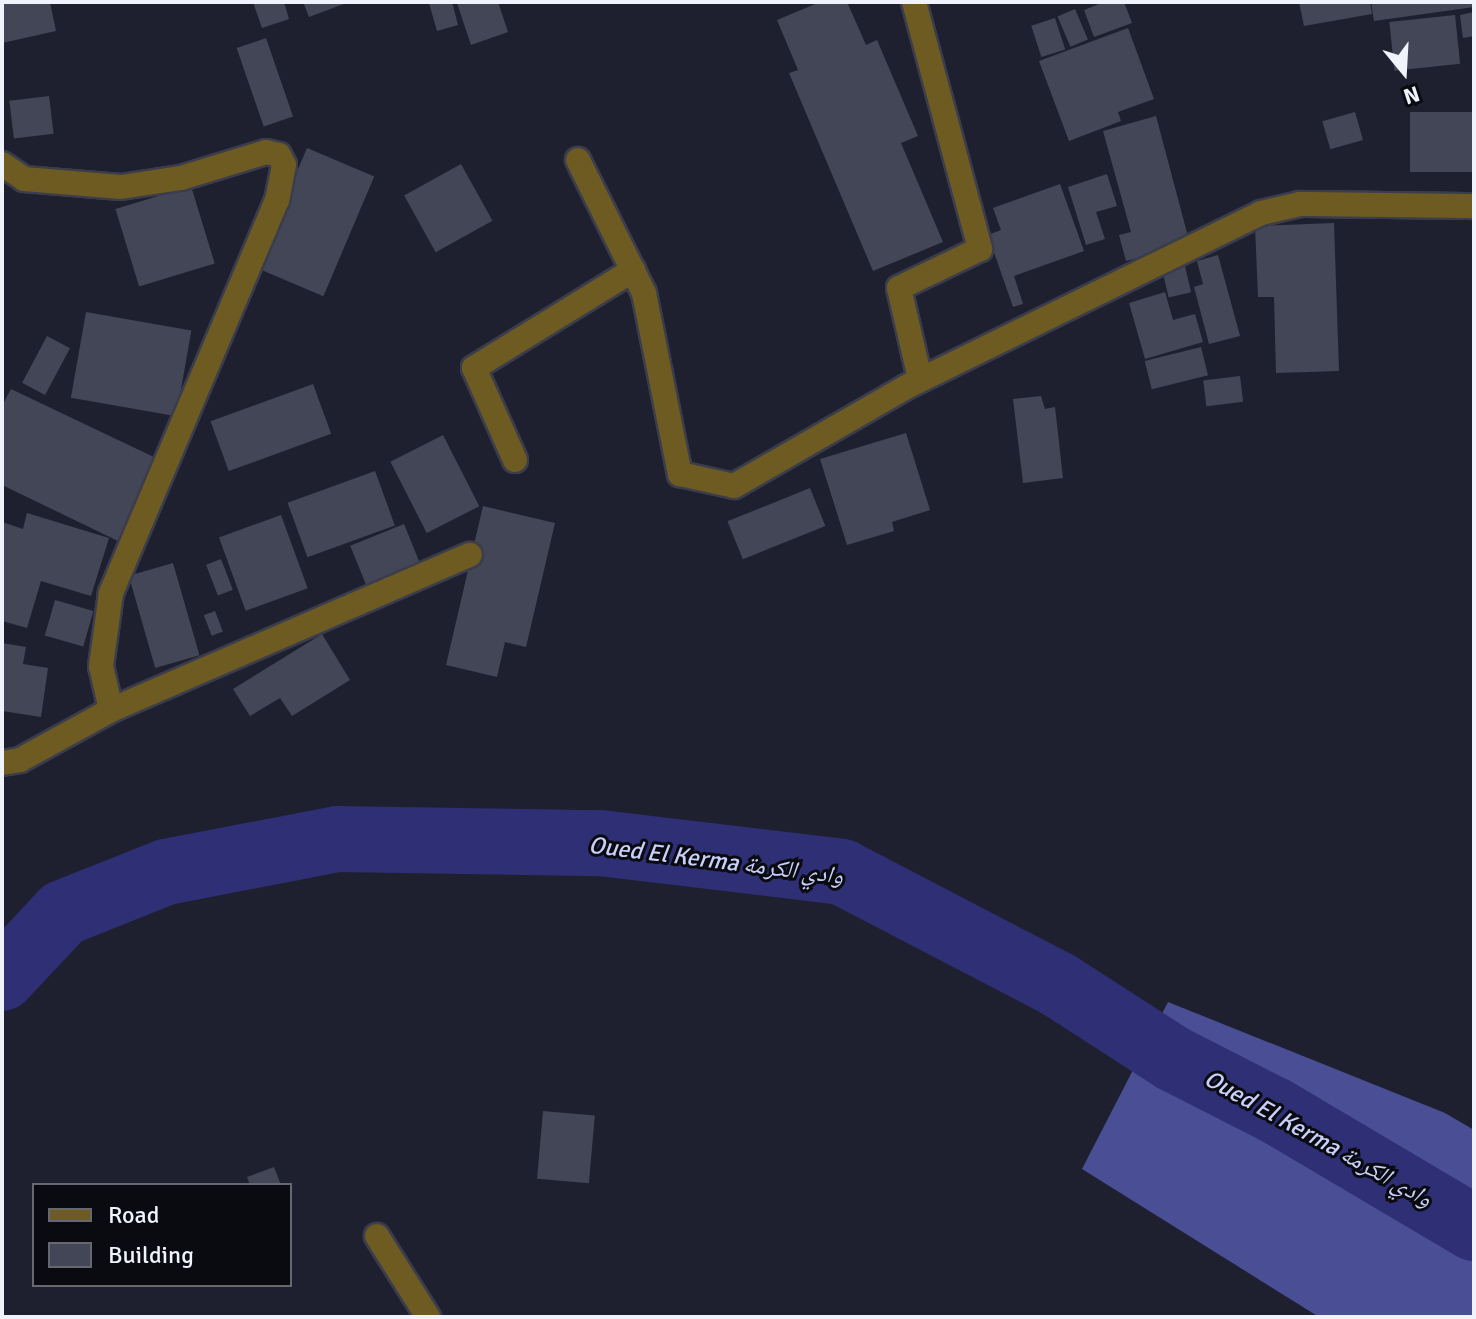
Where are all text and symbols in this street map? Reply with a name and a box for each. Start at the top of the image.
north arrow [1364,32,1444,112]
text: N [1400,80,1423,111]
water label: Oued El Kerma وادي الكرمة [587,831,845,891]
water label: Oued El Kerma وادي الكرمة [1199,1064,1437,1214]
legend [32,1183,292,1287]
text: Road [108,1200,159,1230]
text: Building [108,1240,194,1270]

